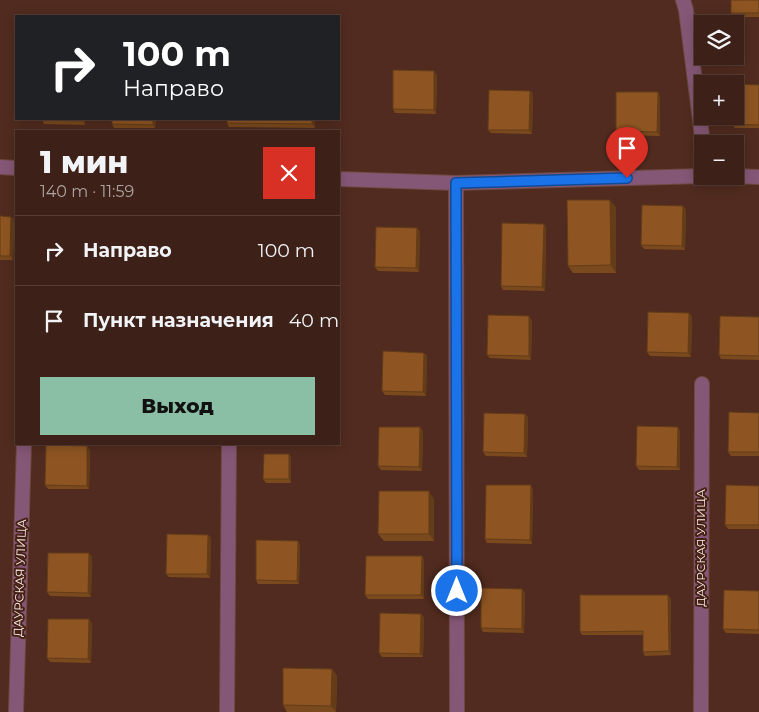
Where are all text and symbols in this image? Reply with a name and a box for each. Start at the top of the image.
map controls [694,15,744,185]
button: layers [694,15,744,65]
text: 100 m [123,32,231,75]
icon: right [40,35,105,100]
text: Направо [123,75,224,102]
button: + [694,75,744,125]
pin [606,127,648,178]
icon: arrive [613,134,641,162]
button: − [694,135,744,185]
text: 1 мин [40,144,128,181]
button: close [263,147,315,199]
text: 140 m · 11:59 [40,182,134,201]
icon: right [40,237,68,265]
text: Направо [83,239,172,262]
text: 100 m [258,239,315,262]
icon: arrive [40,307,68,335]
text: Пункт назначения [83,309,274,332]
text: 40 m [289,309,339,332]
button: Выход [40,377,315,435]
street label: ДАУРСКАЯ УЛИЦА [693,489,708,607]
street label: ДАУРСКАЯ УЛИЦА [10,519,29,637]
position arrow [430,564,482,616]

